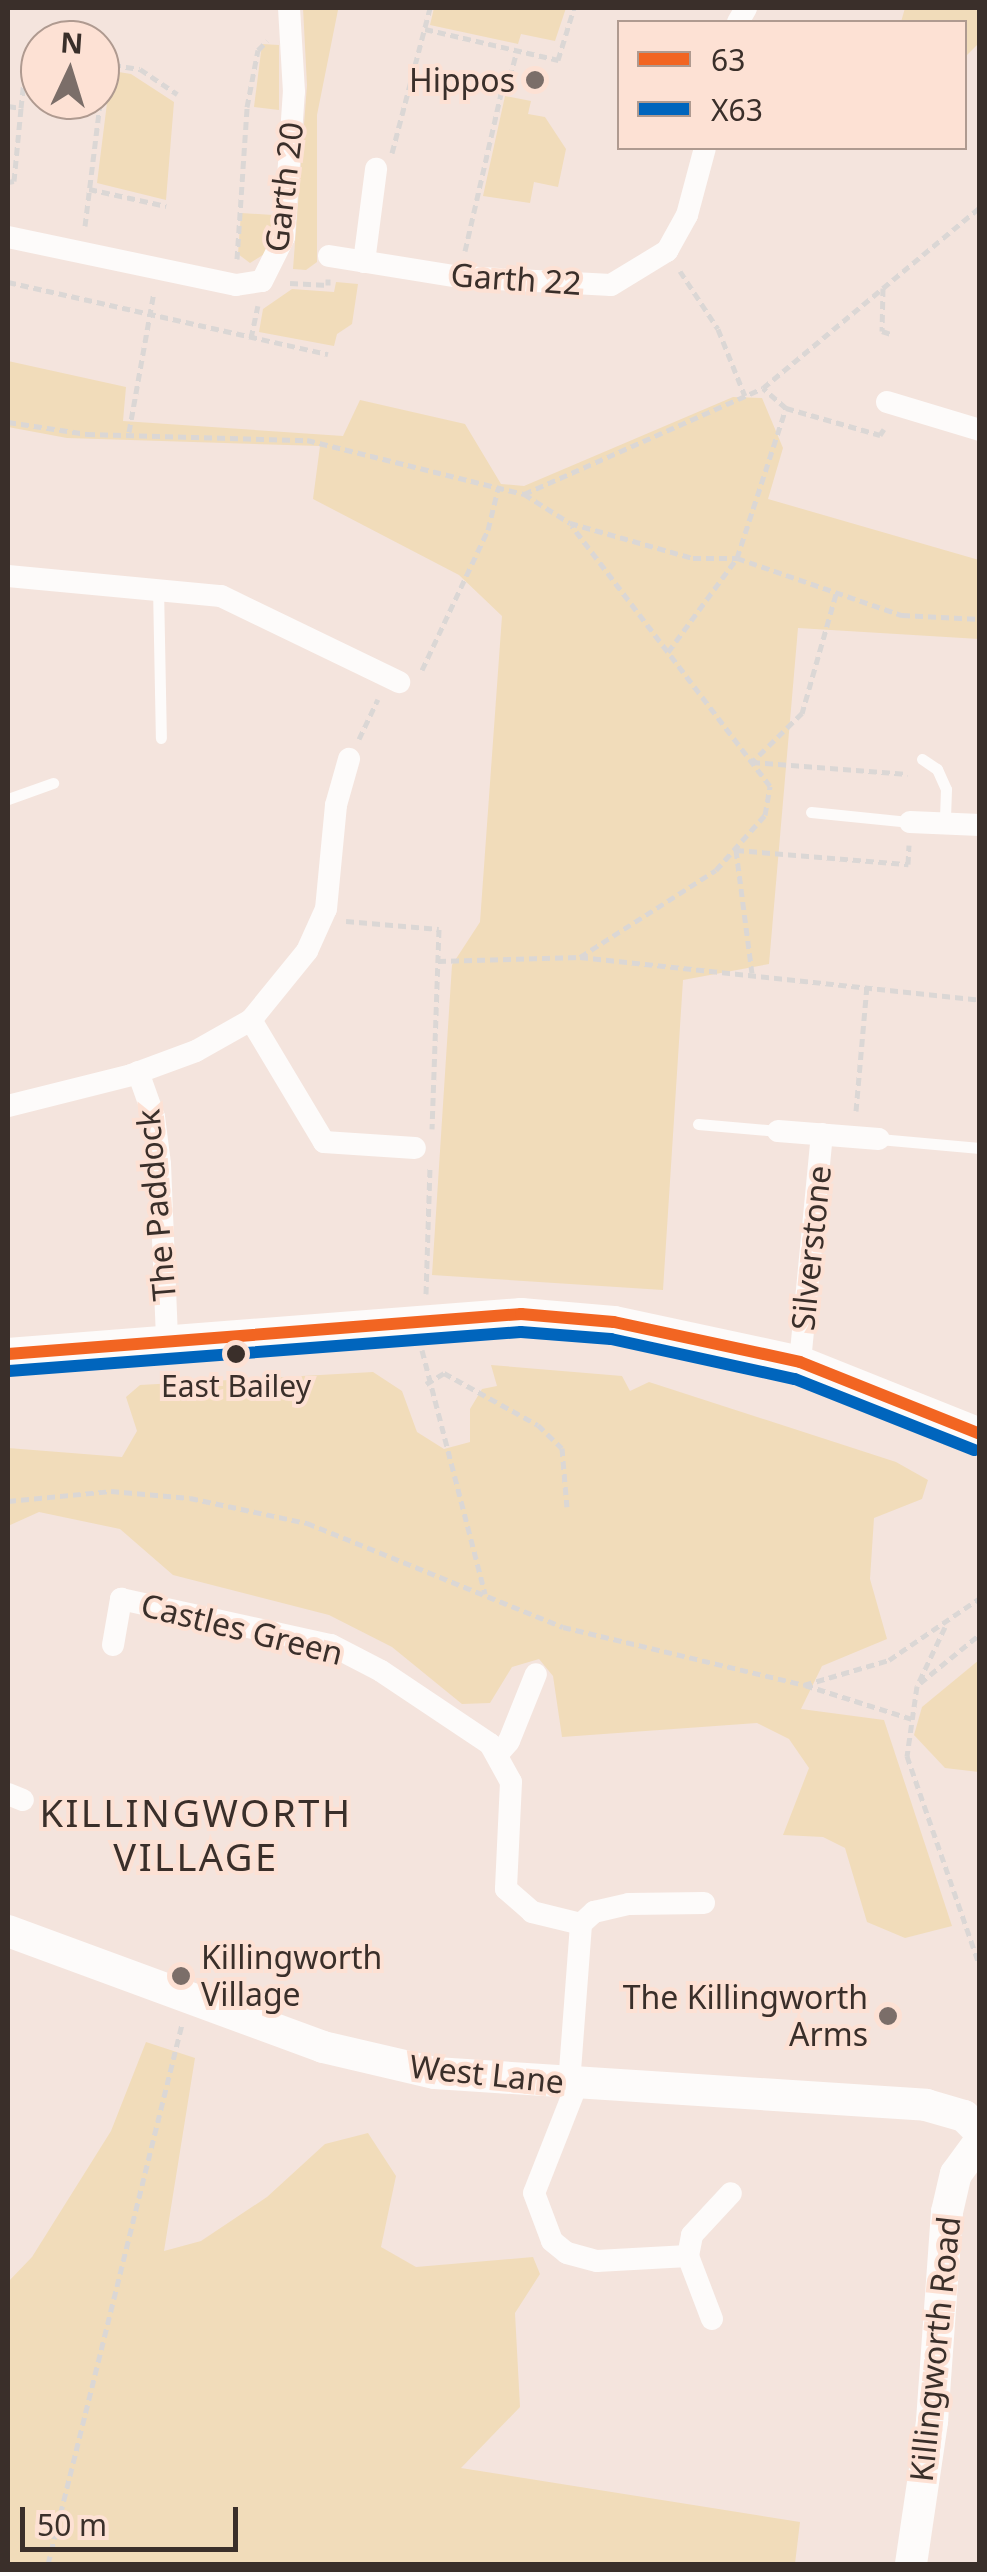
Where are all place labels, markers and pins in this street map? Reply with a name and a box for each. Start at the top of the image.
place label: Hippos [409,61,515,99]
marker: Hippos [524,69,546,91]
marker: East Bailey [226,1344,246,1364]
place label: East Bailey [161,1368,311,1404]
place label: Killingworth Village [201,1939,382,2014]
marker: Killingworth Village [170,1965,192,1987]
place label: The Killingworth Arms [623,1979,868,2054]
marker: The Killingworth Arms [877,2005,899,2027]

